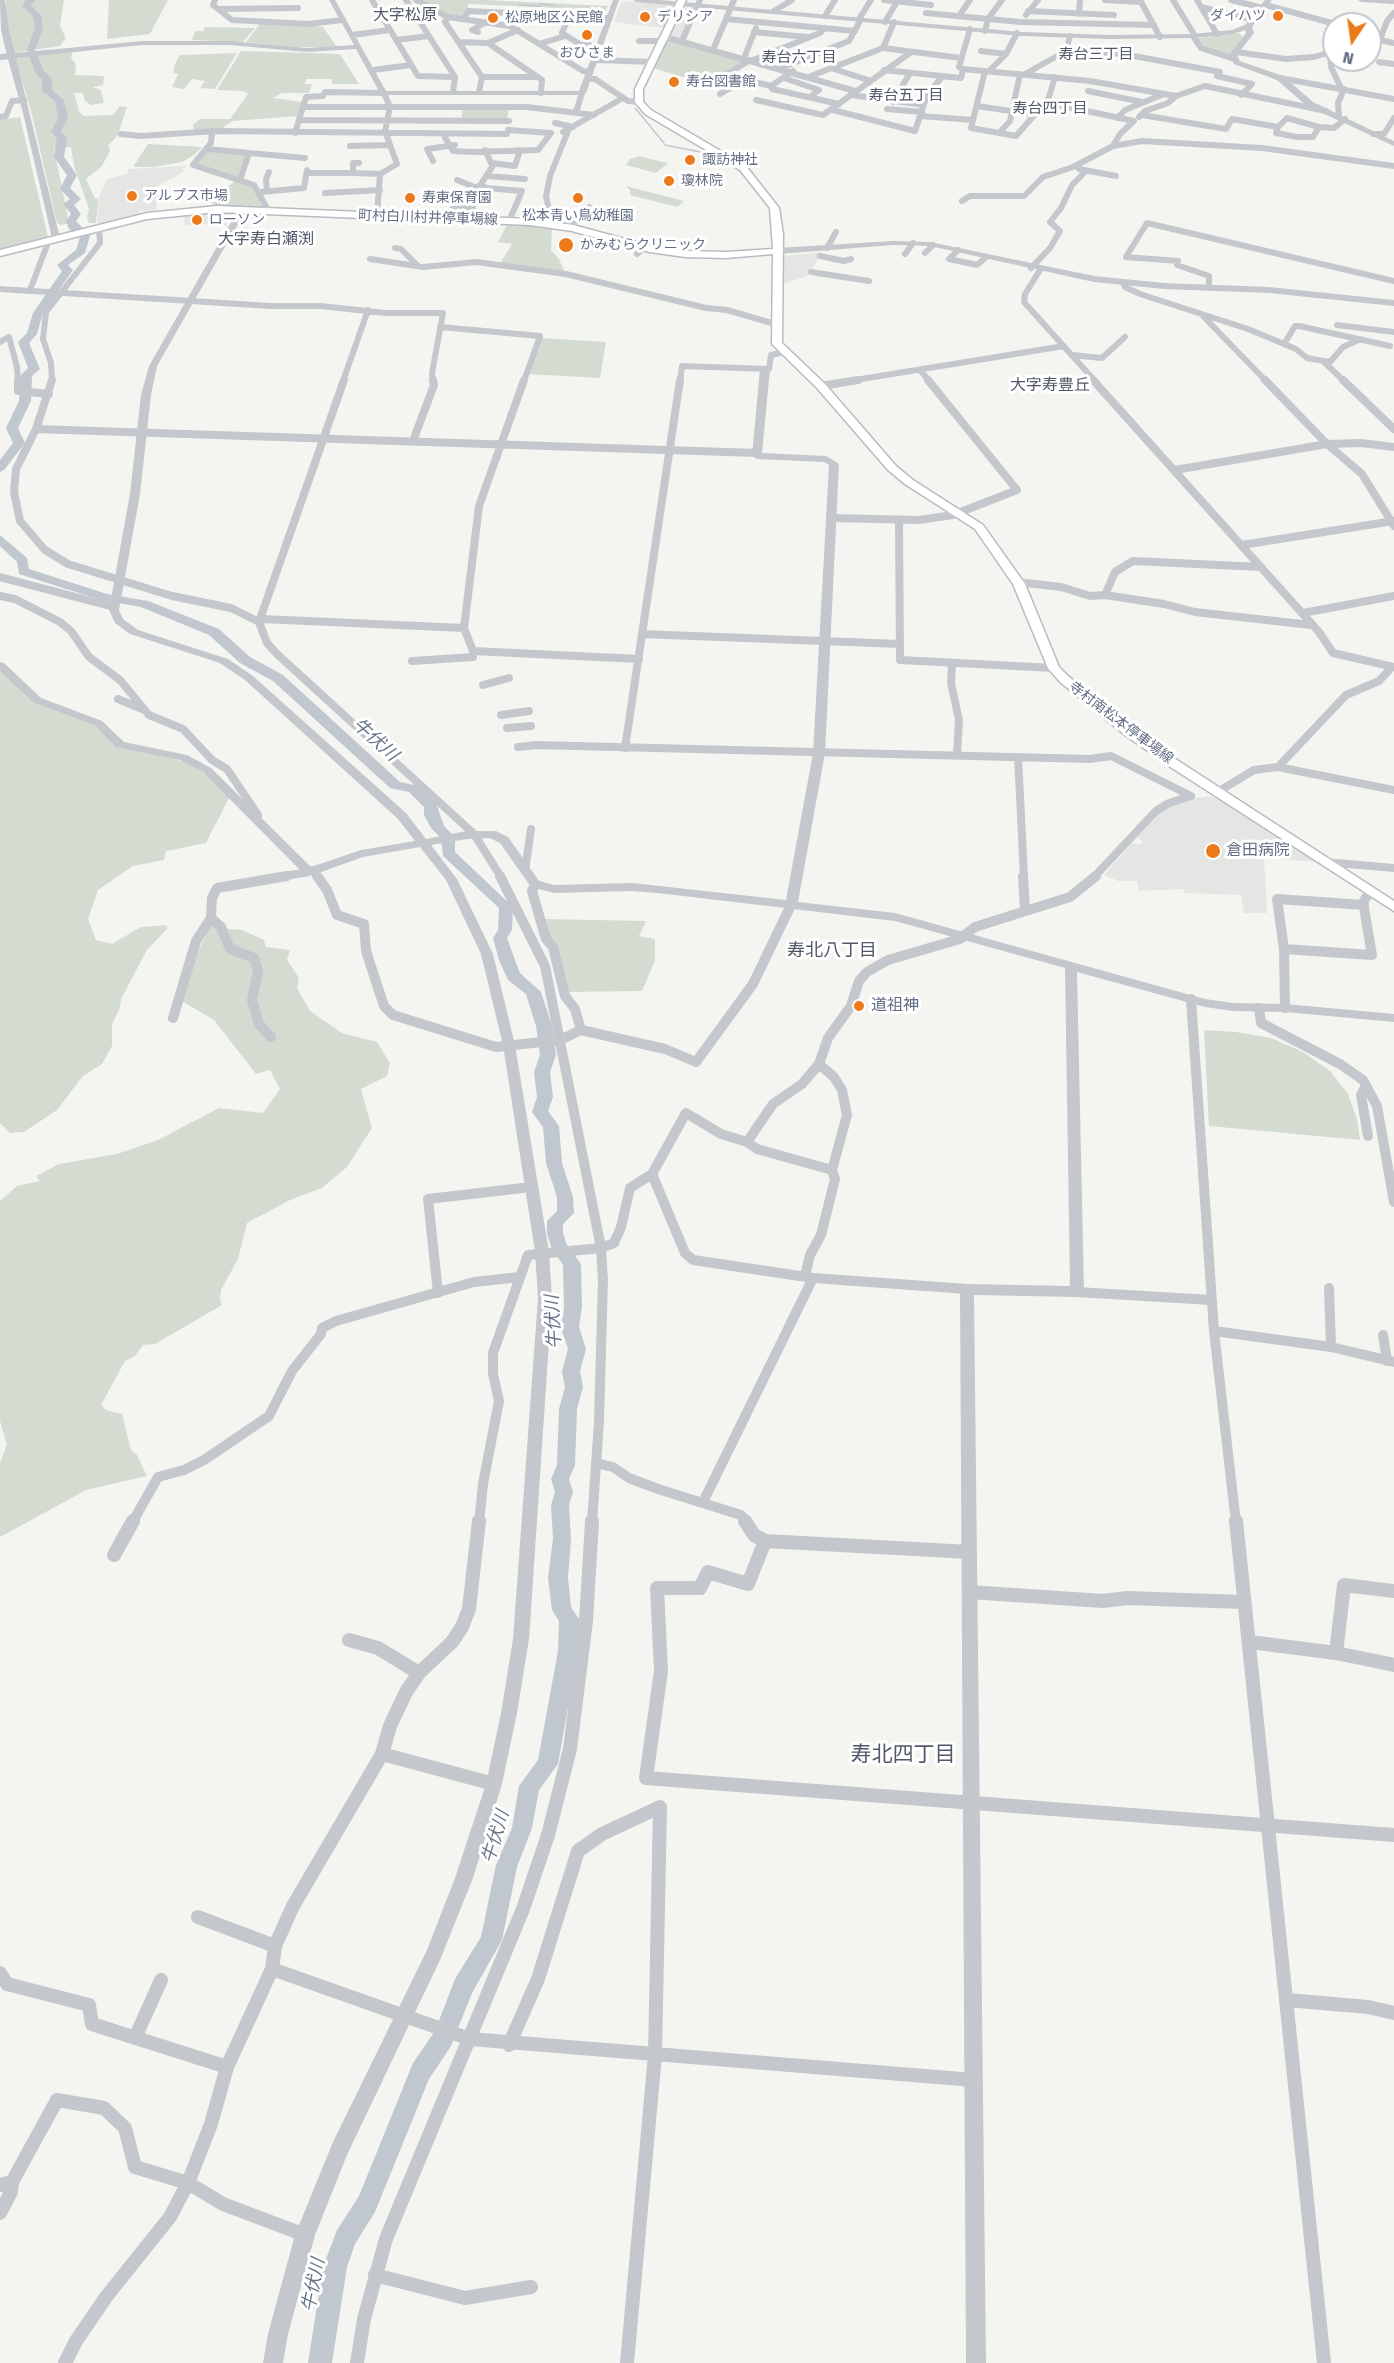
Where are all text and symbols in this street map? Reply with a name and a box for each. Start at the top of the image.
district label: 大字松原 [373,6,437,26]
place label: ダイハツ [1210,8,1266,24]
place label: デリシア [657,9,713,25]
marker: ダイハツ [1271,9,1285,23]
place label: 松原地区公民館 [505,10,603,26]
marker: デリシア [638,10,652,24]
marker: 松原地区公民館 [486,11,500,25]
north arrow [1322,12,1382,72]
marker: おひさま [580,28,594,42]
place label: おひさま [559,45,615,61]
district label: 寿台三丁目 [1059,46,1133,64]
text: N [1341,48,1356,69]
district label: 寿台六丁目 [762,49,836,67]
place label: 寿台図書館 [686,74,756,90]
marker: 寿台図書館 [667,75,681,89]
district label: 寿台五丁目 [869,87,943,105]
district label: 寿台四丁目 [1013,100,1087,118]
place label: 諏訪神社 [702,152,758,168]
marker: 諏訪神社 [683,153,697,167]
place label: 瓊林院 [681,173,723,189]
marker: 瓊林院 [662,174,676,188]
place label: アルプス市場 [144,188,228,204]
marker: アルプス市場 [125,189,139,203]
place label: 寿東保育園 [422,190,492,206]
marker: 寿東保育園 [403,191,417,205]
marker: 松本青い鳥幼稚園 [571,191,585,205]
street label: 町村白川村井停車場線 [358,207,498,229]
place label: 松本青い鳥幼稚園 [522,208,634,224]
place label: ローソン [209,212,265,228]
marker: ローソン [190,213,204,227]
district label: 大字寿白瀬渕 [218,230,314,250]
marker: かみむらクリニック [557,236,575,254]
place label: かみむらクリニック [580,237,706,253]
district label: 大字寿豊丘 [1010,376,1090,396]
street label: 寺村南松本停車場線 [1066,678,1176,768]
water label: 牛伏川 [348,714,402,766]
place label: 倉田病院 [1226,841,1290,861]
marker: 倉田病院 [1204,842,1222,860]
district label: 寿北八丁目 [787,940,877,962]
place label: 道祖神 [871,996,919,1016]
marker: 道祖神 [852,999,866,1013]
water label: 牛伏川 [542,1294,566,1350]
district label: 寿北四丁目 [851,1742,955,1768]
water label: 牛伏川 [478,1808,514,1866]
water label: 牛伏川 [298,2256,330,2314]

